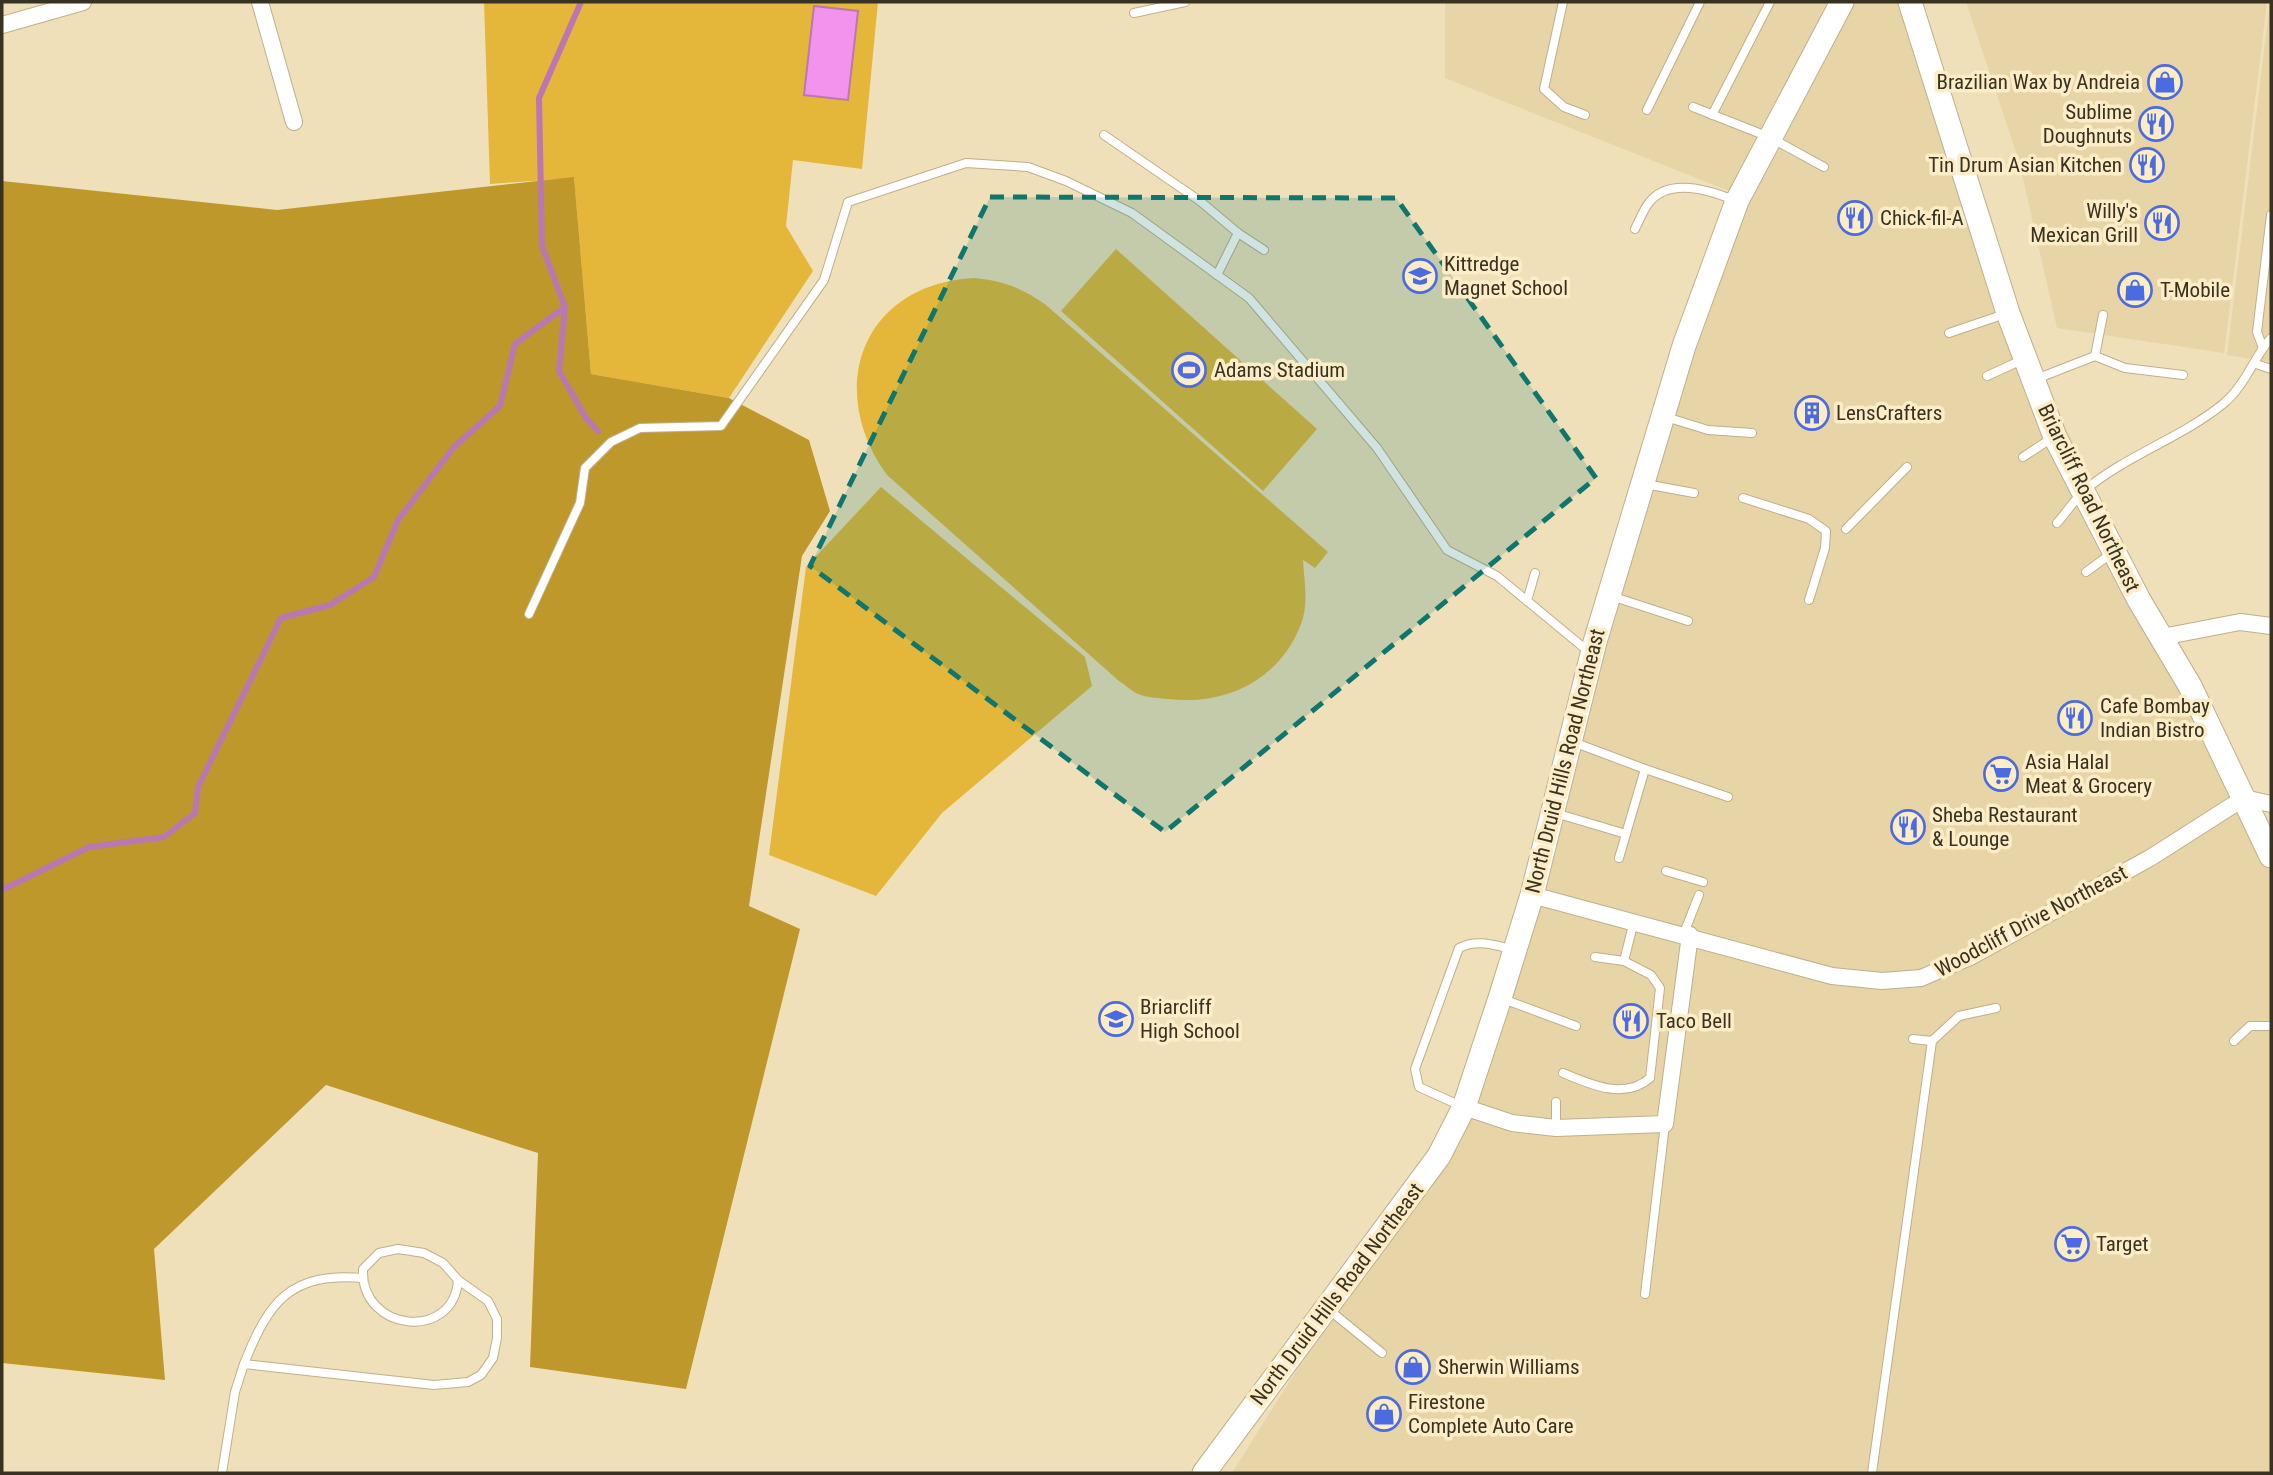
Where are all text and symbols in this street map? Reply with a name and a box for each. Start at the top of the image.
shop icon: Brazilian Wax by Andreia [2146,63,2184,101]
place label: Brazilian Wax by Andreia [1937,70,2140,94]
place label: Sublime Doughnuts [2043,100,2132,148]
restaurant icon: Sublime Doughnuts [2137,105,2175,143]
restaurant icon: Tin Drum Asian Kitchen [2128,146,2166,184]
place label: Tin Drum Asian Kitchen [1928,153,2122,177]
restaurant icon: Chick-fil-A [1836,199,1874,237]
place label: Willy's Mexican Grill [2030,199,2138,247]
restaurant icon: Willy's Mexican Grill [2143,204,2181,242]
place label: Chick-fil-A [1880,206,1964,230]
place label: Kittredge Magnet School [1444,252,1568,300]
school or university icon: Kittredge Magnet School [1401,257,1439,295]
shop icon: T-Mobile [2116,271,2154,309]
place label: T-Mobile [2160,278,2230,302]
sports icon: Adams Stadium [1170,351,1208,389]
place label: Adams Stadium [1214,358,1345,382]
building icon: LensCrafters [1793,394,1831,432]
street label: Briarcliff Road Northeast [2033,400,2145,596]
place label: LensCrafters [1836,401,1942,425]
street label: North Druid Hills Road Northeast [1521,626,1609,896]
place label: Cafe Bombay Indian Bistro [2100,694,2210,742]
restaurant icon: Cafe Bombay Indian Bistro [2056,699,2094,737]
place label: Asia Halal Meat & Grocery [2025,750,2152,798]
supermarket icon: Asia Halal Meat & Grocery [1982,755,2020,793]
place label: Sheba Restaurant & Lounge [1932,803,2078,851]
restaurant icon: Sheba Restaurant & Lounge [1889,808,1927,846]
street label: Woodcliff Drive Northeast [1931,860,2131,982]
place label: Briarcliff High School [1140,995,1240,1043]
school or university icon: Briarcliff High School [1097,1000,1135,1038]
restaurant icon: Taco Bell [1612,1002,1650,1040]
place label: Taco Bell [1656,1009,1732,1033]
street label: North Druid Hills Road Northeast [1246,1178,1428,1410]
supermarket icon: Target [2053,1225,2091,1263]
place label: Target [2096,1232,2148,1256]
shop icon: Sherwin Williams [1394,1348,1432,1386]
place label: Sherwin Williams [1438,1355,1580,1379]
place label: Firestone Complete Auto Care [1408,1390,1574,1438]
shop icon: Firestone Complete Auto Care [1365,1395,1403,1433]

